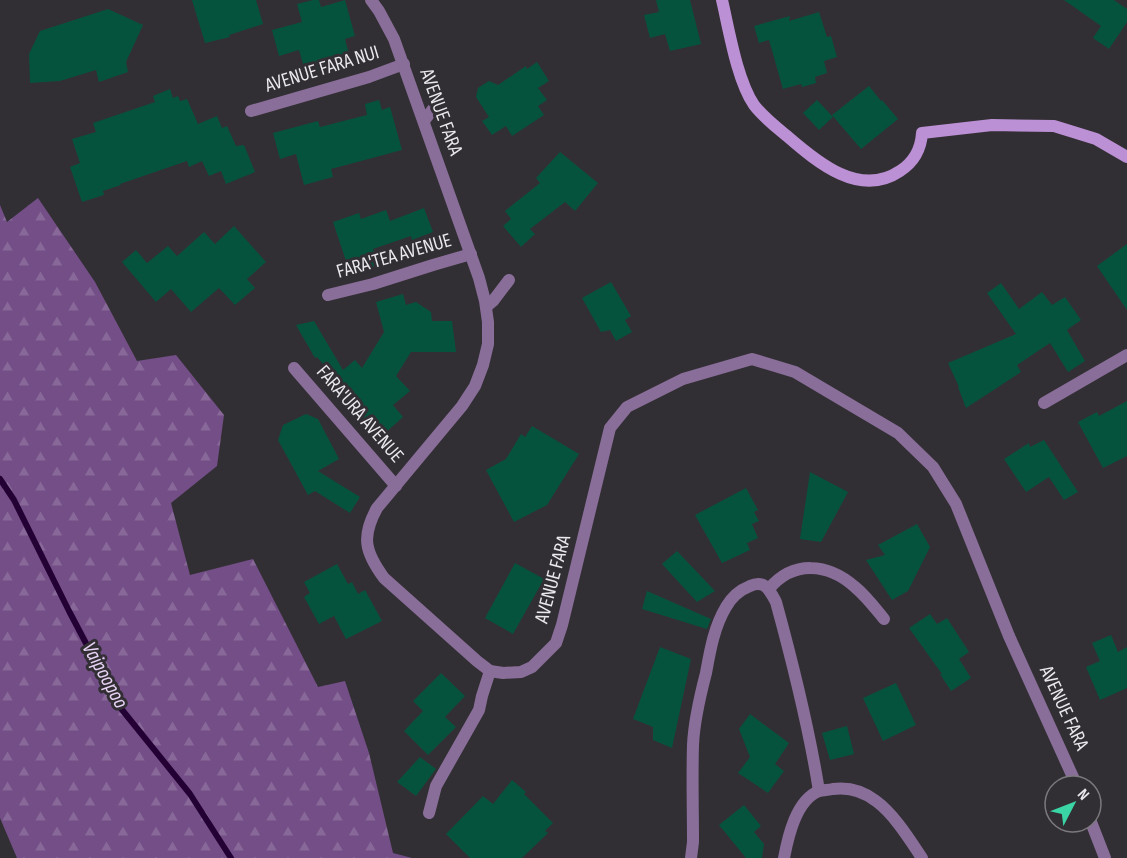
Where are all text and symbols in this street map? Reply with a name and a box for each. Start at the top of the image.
street label: AVENUE FARA NUI [261,40,382,98]
street label: AVENUE FARA [414,64,468,159]
street label: FARA'TEA AVENUE [334,228,454,284]
street label: FARA'URA AVENUE [311,360,409,468]
street label: AVENUE FARA [529,532,576,627]
water label: Vaipoopoo [77,637,134,713]
street label: AVENUE FARA [1034,661,1094,754]
north arrow [1043,774,1103,834]
text: N [1073,785,1093,804]

